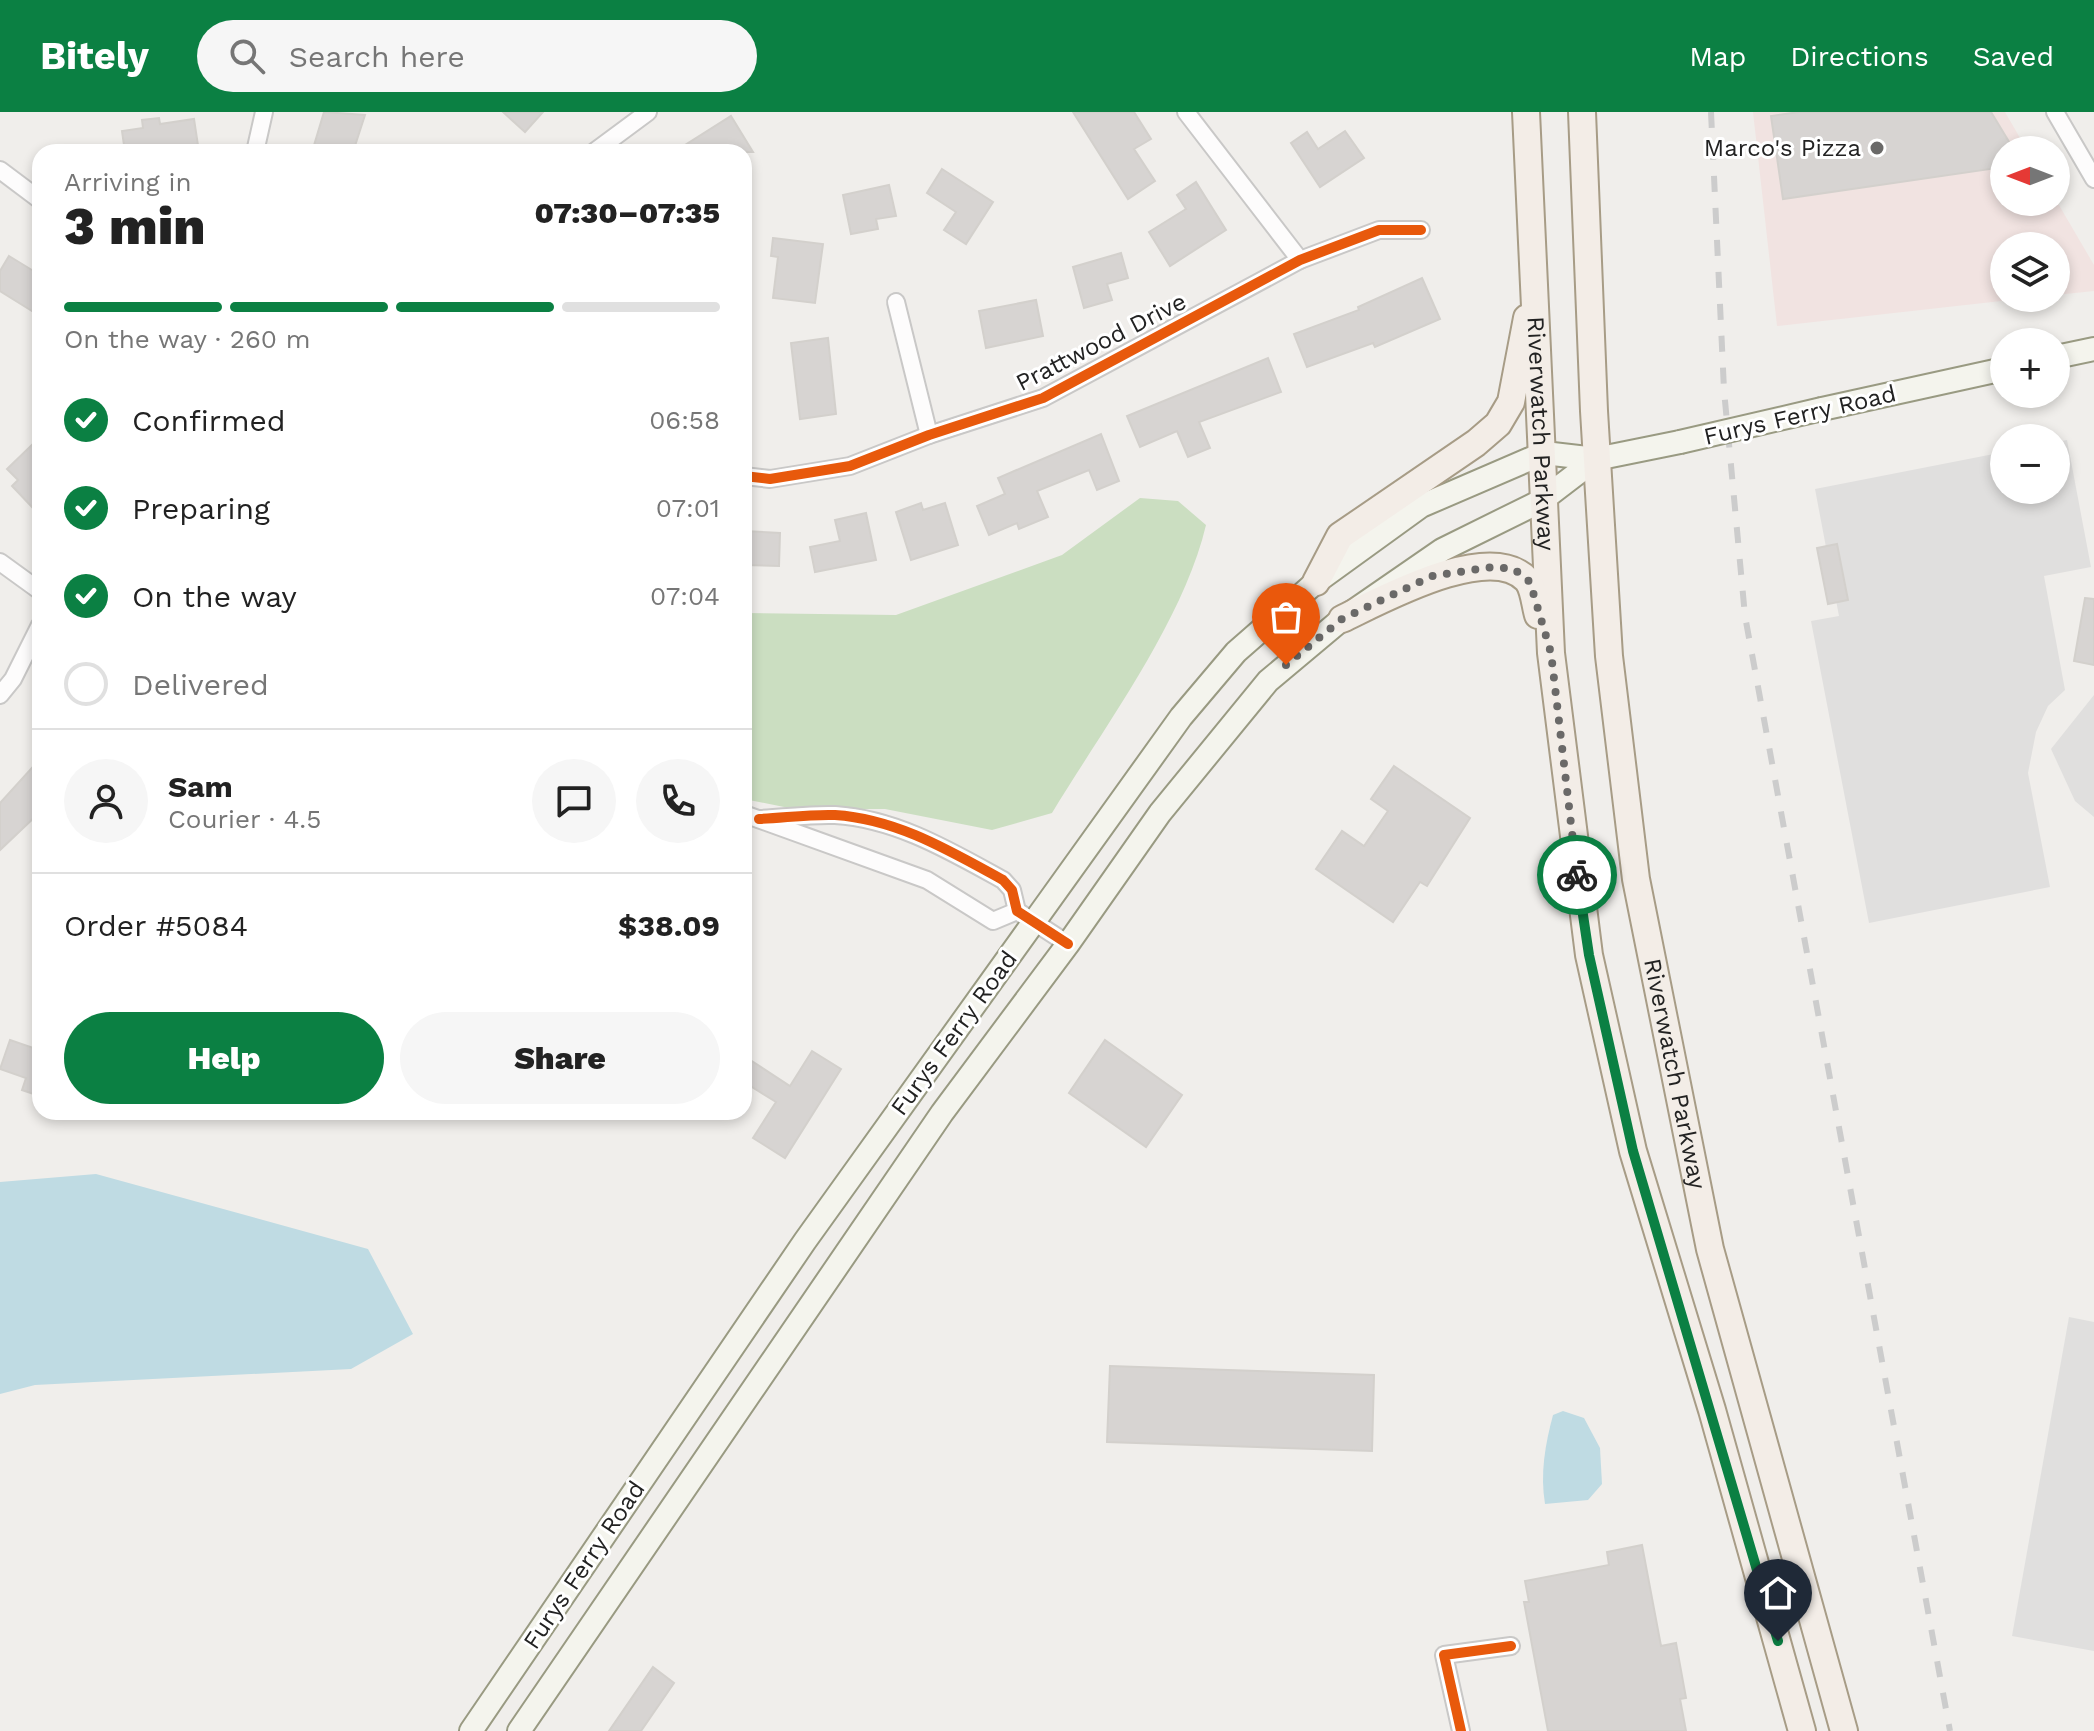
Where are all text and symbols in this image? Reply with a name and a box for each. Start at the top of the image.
search box [197,20,757,92]
text: Bitely [40,34,149,78]
icon: search [225,34,269,78]
text: Search here [289,39,465,74]
text: Map [1689,40,1746,73]
text: Directions [1790,40,1929,73]
text: Saved [1973,40,2054,73]
place label: Marco's Pizza [1704,134,1861,162]
north arrow [1990,136,2070,216]
map controls [1990,136,2070,504]
marker: Marco's Pizza [1868,139,1886,157]
text: Arriving in [64,167,192,197]
text: 07:30–07:35 [534,195,720,230]
text: 3 min [64,196,206,257]
button: layers [1990,232,2070,312]
street label: Prattwood Drive [1011,287,1191,397]
street label: Riverwatch Parkway [1521,316,1560,552]
text: On the way · 260 m [64,324,311,354]
button: + [1990,328,2070,408]
street label: Furys Ferry Road [1701,379,1899,451]
icon: check [64,398,108,442]
text: Confirmed [132,403,286,438]
text: 06:58 [649,405,720,435]
button: − [1990,424,2070,504]
icon: check [64,486,108,530]
text: Preparing [132,491,270,526]
text: 07:01 [656,493,720,523]
icon: check [64,574,108,618]
text: On the way [132,579,297,614]
text: 07:04 [650,581,720,611]
pin [1252,583,1320,665]
icon: bag [1264,595,1308,639]
text: Delivered [132,667,269,702]
button: person [64,759,148,843]
button: chat [532,759,616,843]
button: phone [636,759,720,843]
text: Sam [168,769,233,804]
text: Courier · 4.5 [168,804,321,834]
courier [1537,835,1617,915]
icon: bike [1555,853,1599,897]
text: Order #5084 [64,908,248,943]
text: $38.09 [618,908,720,943]
street label: Furys Ferry Road [885,945,1023,1121]
street label: Riverwatch Parkway [1638,956,1712,1192]
button: Help [64,1012,384,1104]
button: Share [400,1012,720,1104]
street label: Furys Ferry Road [517,1476,651,1654]
pin [1744,1559,1812,1641]
icon: home [1756,1571,1800,1615]

